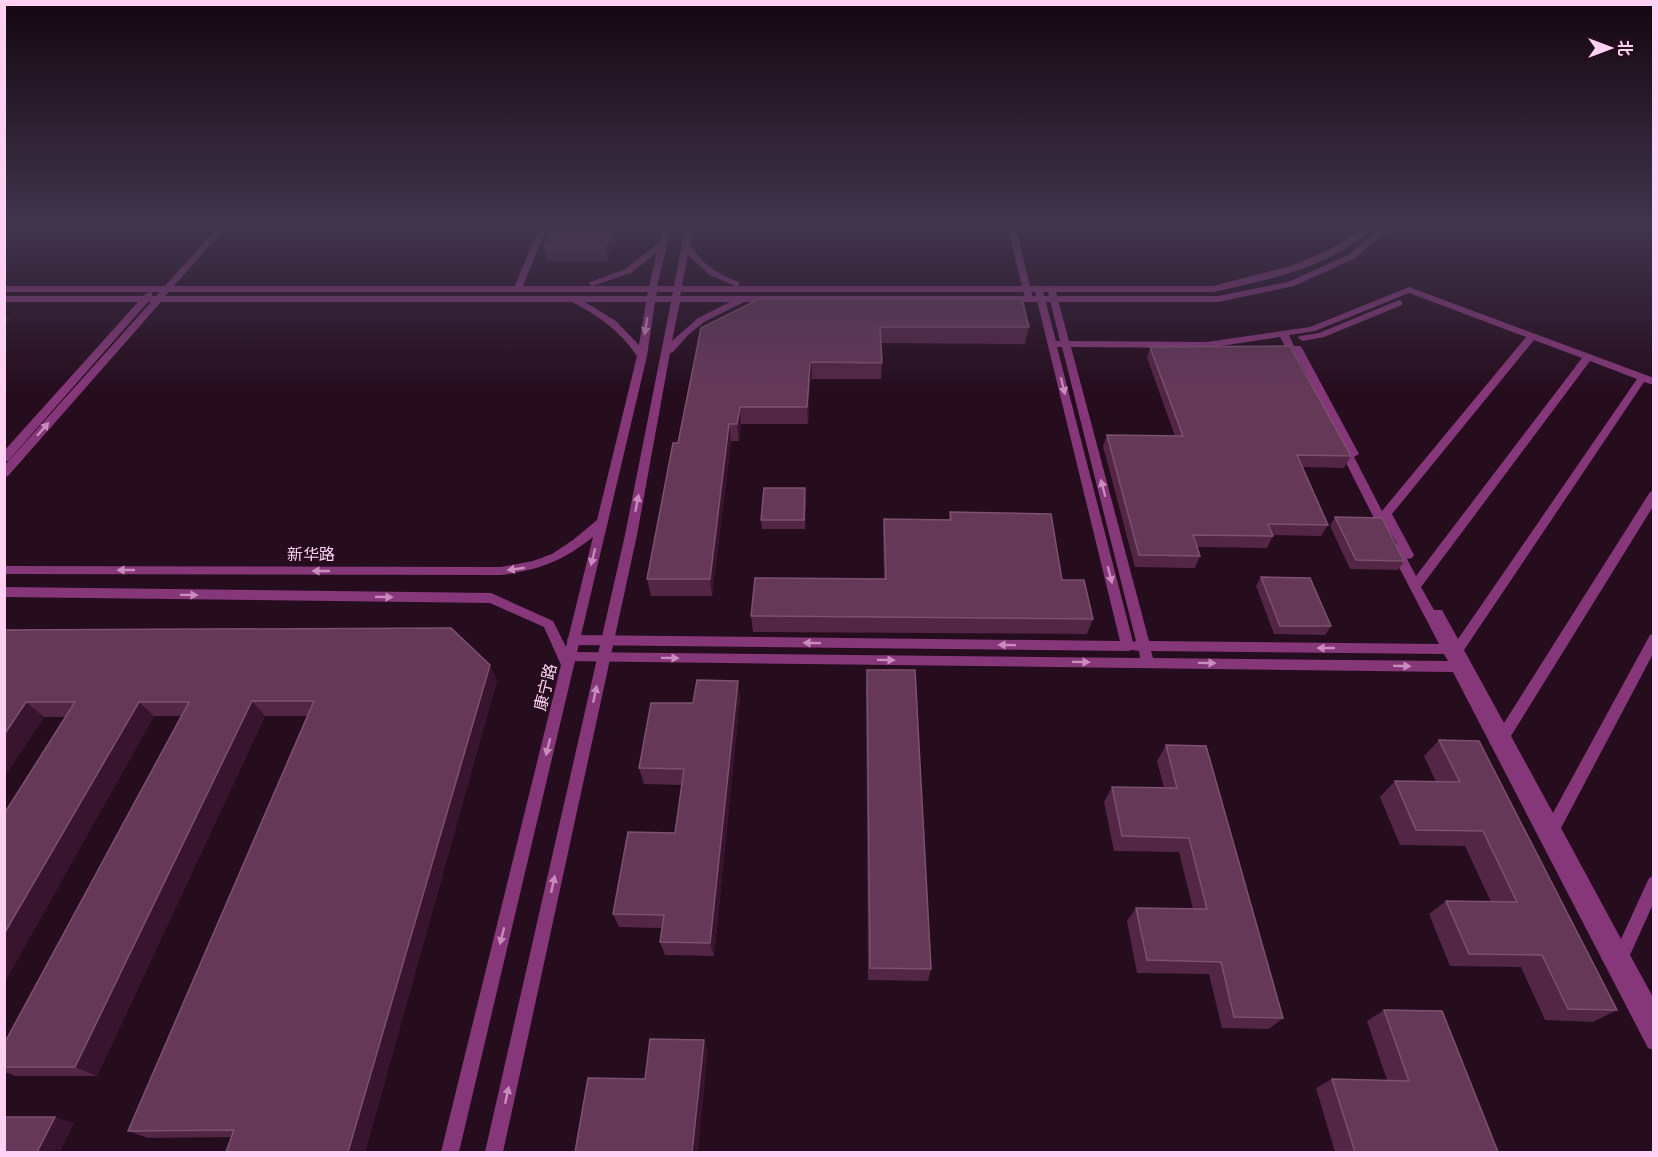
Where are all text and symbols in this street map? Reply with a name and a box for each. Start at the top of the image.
north arrow [1580,18,1640,78]
text: 北 [1616,40,1635,56]
one-way arrow [642,317,651,336]
one-way arrow [1058,377,1068,395]
one-way arrow [36,422,49,437]
one-way arrow [1098,479,1107,497]
one-way arrow [633,494,642,513]
street label: 新华路 [287,544,335,563]
one-way arrow [588,548,598,566]
one-way arrow [506,564,525,573]
one-way arrow [117,565,136,575]
one-way arrow [312,566,331,576]
one-way arrow [1106,566,1116,584]
one-way arrow [179,590,198,599]
one-way arrow [374,592,393,602]
one-way arrow [802,638,821,648]
one-way arrow [997,640,1016,650]
one-way arrow [1317,643,1336,653]
one-way arrow [660,653,679,663]
one-way arrow [876,655,895,665]
one-way arrow [1071,657,1090,667]
one-way arrow [1197,659,1216,668]
street label: 康宁路 [529,661,560,712]
one-way arrow [1392,661,1411,671]
one-way arrow [591,685,601,703]
one-way arrow [542,738,552,756]
one-way arrow [549,875,559,894]
one-way arrow [496,927,506,945]
one-way arrow [503,1086,512,1105]

